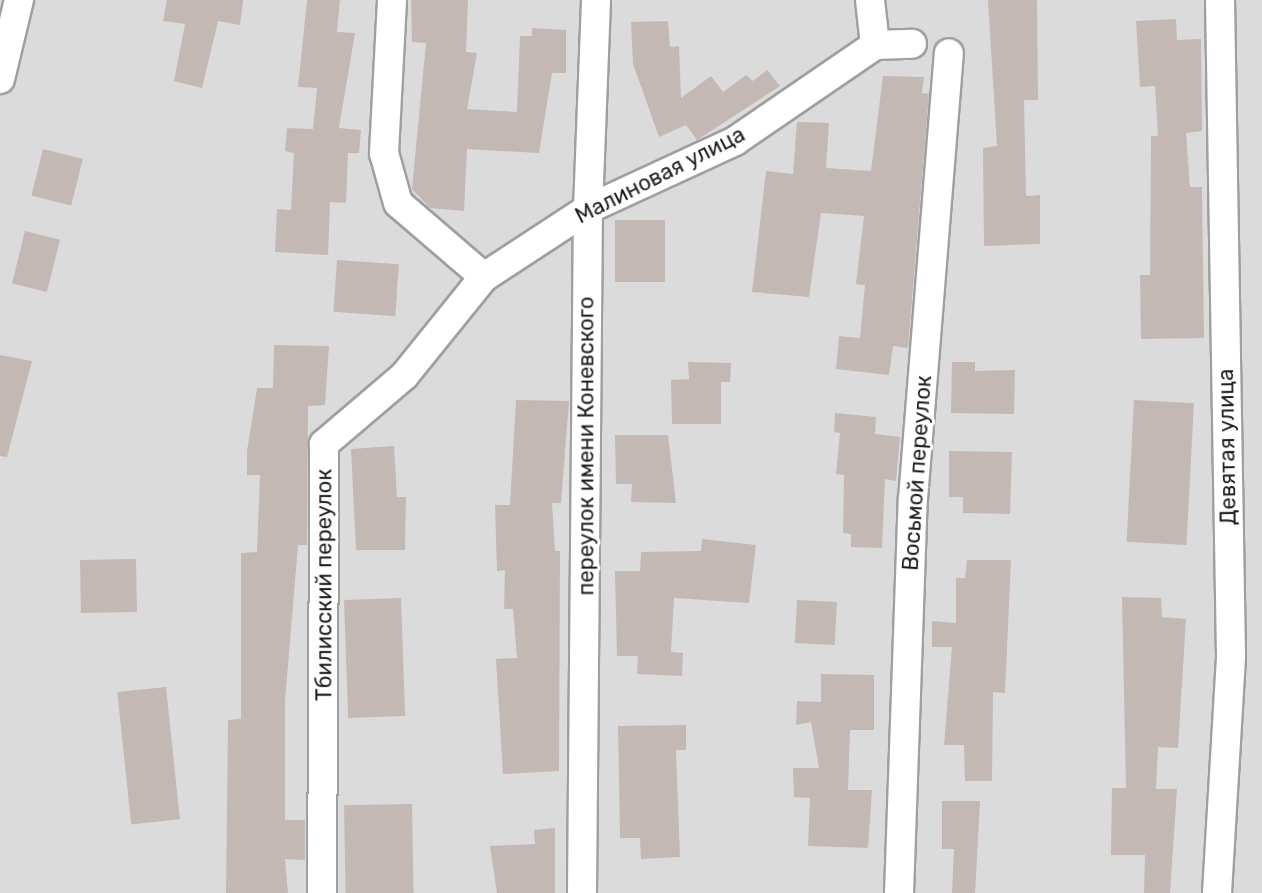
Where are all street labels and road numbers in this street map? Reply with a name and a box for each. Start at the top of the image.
street label: Малиновая улица [571,121,749,229]
street label: переулок имени Коневского [573,296,599,596]
street label: Девятая улица [1212,369,1242,525]
street label: Восьмой переулок [897,374,937,572]
street label: Тбилисский переулок [311,469,337,701]

